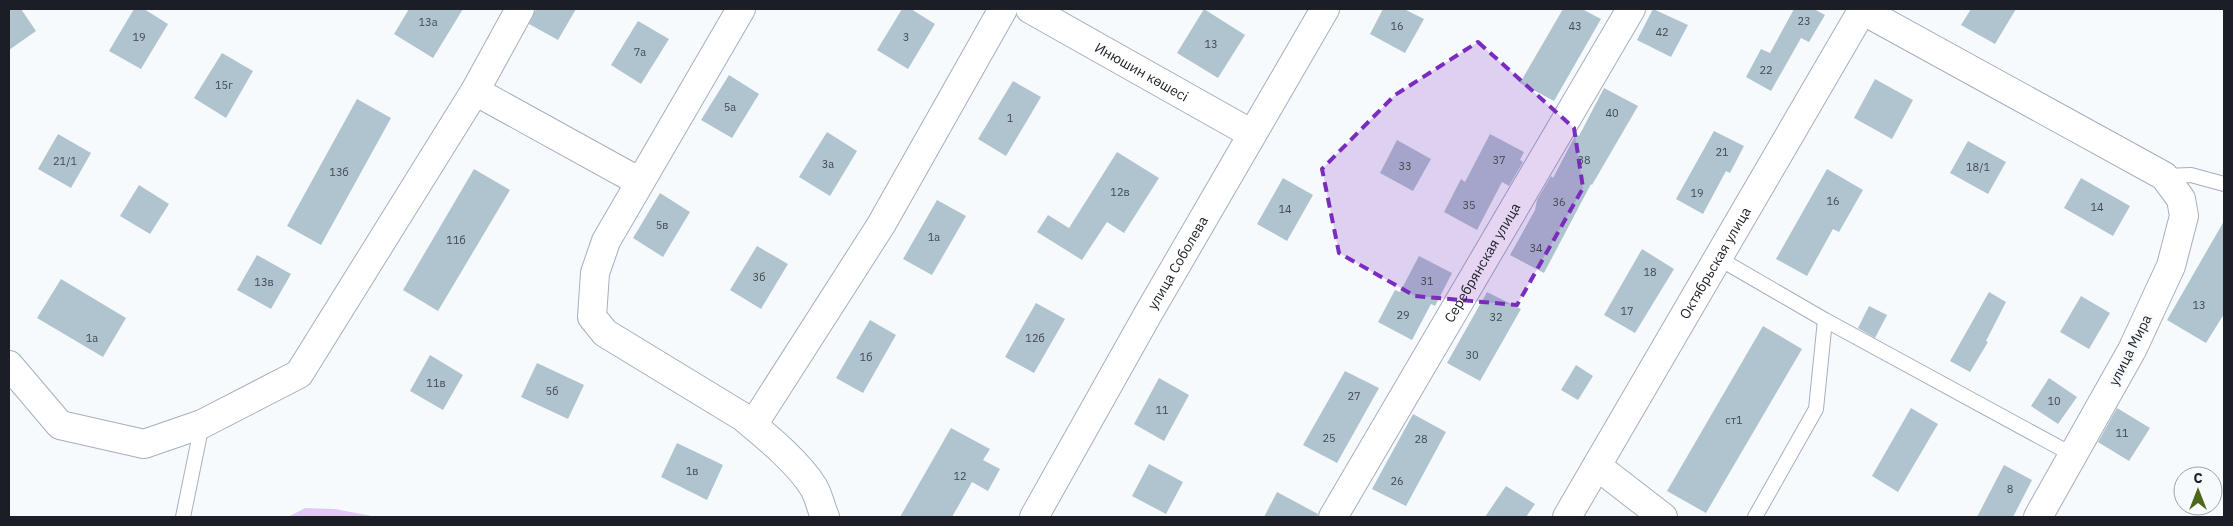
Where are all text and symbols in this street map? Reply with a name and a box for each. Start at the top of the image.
house number: 23 [1797,14,1811,28]
house number: 13а [418,15,438,29]
house number: 16 [1390,19,1404,33]
house number: 43 [1568,19,1582,33]
house number: 42 [1655,25,1669,39]
house number: 19 [132,30,146,44]
house number: 3 [903,30,909,44]
house number: 13 [1204,37,1218,51]
street label: Инюшин көшесі [1091,38,1192,105]
house number: 7а [634,45,646,59]
house number: 22 [1759,63,1773,77]
house number: 15г [215,78,233,92]
house number: 5а [724,100,736,114]
house number: 40 [1605,106,1619,120]
house number: 1 [1007,111,1014,125]
house number: 21 [1715,145,1729,159]
house number: 37 [1492,153,1506,167]
house number: 38 [1577,153,1591,167]
house number: 21/1 [53,154,77,168]
house number: 3а [822,157,834,171]
house number: 33 [1398,159,1412,173]
house number: 18/1 [1966,160,1990,174]
house number: 13б [329,165,349,179]
house number: 12в [1110,185,1130,199]
house number: 19 [1690,186,1704,200]
house number: 16 [1826,194,1840,208]
house number: 36 [1552,195,1566,209]
house number: 35 [1462,198,1476,212]
street label: Серебрянская улица [1440,199,1525,326]
house number: 14 [2090,200,2104,214]
house number: 14 [1278,202,1292,216]
street label: Октябрьская улица [1675,203,1755,322]
street label: улица Соболева [1143,212,1212,313]
house number: 5в [656,218,668,232]
house number: 1а [928,230,940,244]
house number: 11б [446,233,466,247]
house number: 34 [1529,241,1543,255]
house number: 18 [1643,265,1657,279]
house number: 3б [753,270,765,284]
house number: 31 [1420,274,1434,288]
house number: 13в [254,275,274,289]
house number: 13 [2192,298,2206,312]
house number: 17 [1620,304,1634,318]
house number: 29 [1396,308,1410,322]
house number: 32 [1489,310,1503,324]
street label: улица Мира [2104,311,2156,389]
house number: 1а [86,331,98,345]
house number: 12б [1025,331,1045,345]
house number: 30 [1465,348,1479,362]
house number: 1б [860,350,872,364]
house number: 11в [426,376,446,390]
house number: 5б [546,384,558,398]
house number: 27 [1347,389,1361,403]
house number: 10 [2047,394,2061,408]
house number: 11 [1155,403,1169,417]
house number: ст1 [1725,413,1743,427]
house number: 11 [2115,426,2129,440]
house number: 25 [1322,431,1336,445]
house number: 28 [1414,432,1428,446]
house number: 1в [686,464,698,478]
north arrow [2173,466,2223,516]
house number: 12 [953,469,967,483]
text: С [2193,469,2203,487]
house number: 26 [1390,474,1404,488]
house number: 8 [2007,482,2013,496]

